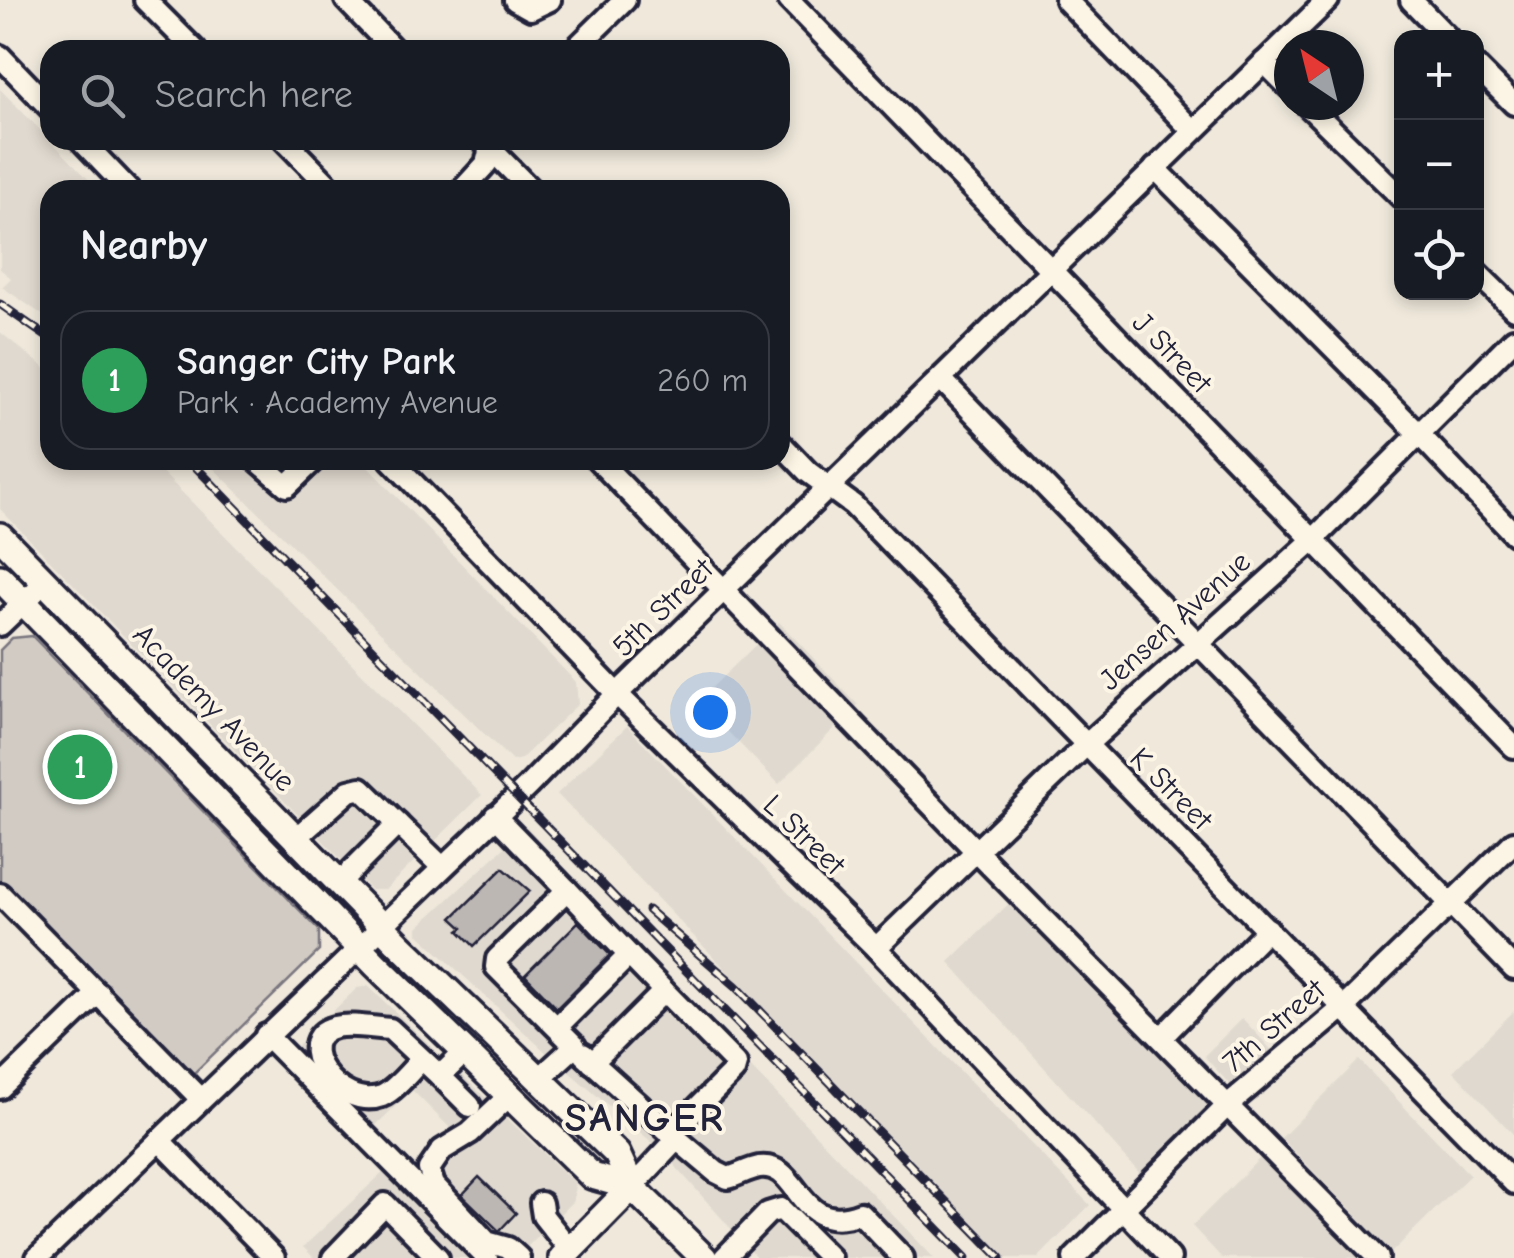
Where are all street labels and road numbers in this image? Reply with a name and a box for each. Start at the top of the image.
street label: J Street [1125,305,1220,402]
street label: Jensen Avenue [1092,544,1258,698]
street label: 5th Street [606,551,722,664]
street label: Academy Avenue [126,617,302,799]
street label: K Street [1123,741,1220,838]
street label: L Street [756,788,853,883]
street label: 7th Street [1216,971,1333,1080]

